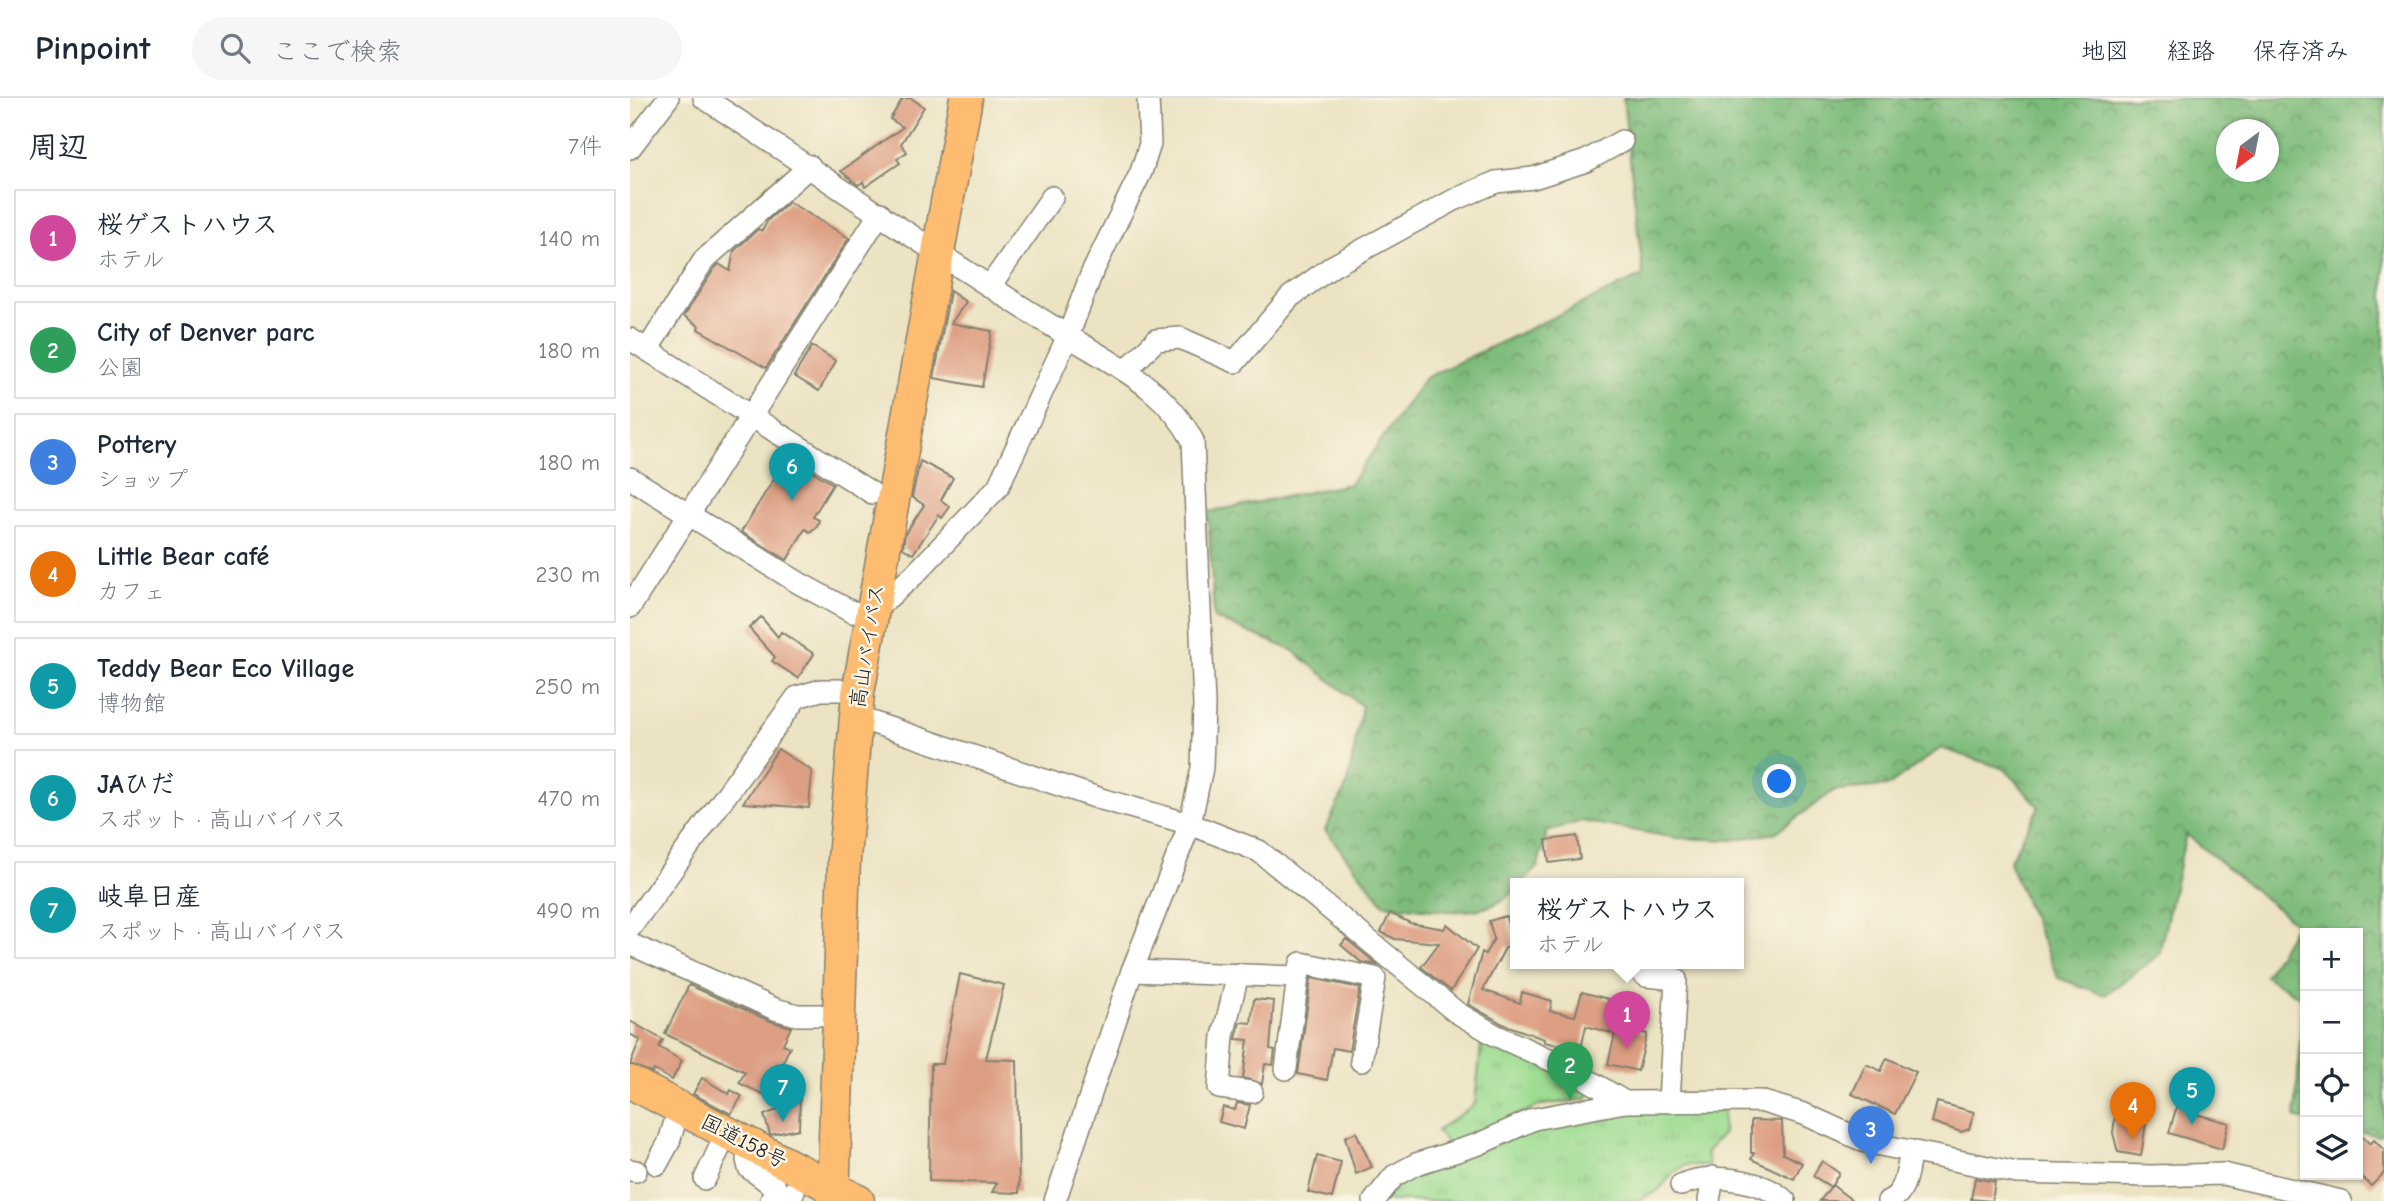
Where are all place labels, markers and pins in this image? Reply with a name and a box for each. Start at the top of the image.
pin: 6 [769,443,815,501]
pin: 1 [1604,991,1650,1049]
pin: 2 [1547,1042,1593,1100]
pin: 7 [760,1064,806,1122]
pin: 5 [2169,1067,2215,1125]
pin: 4 [2110,1082,2156,1140]
pin: 3 [1848,1106,1894,1164]

